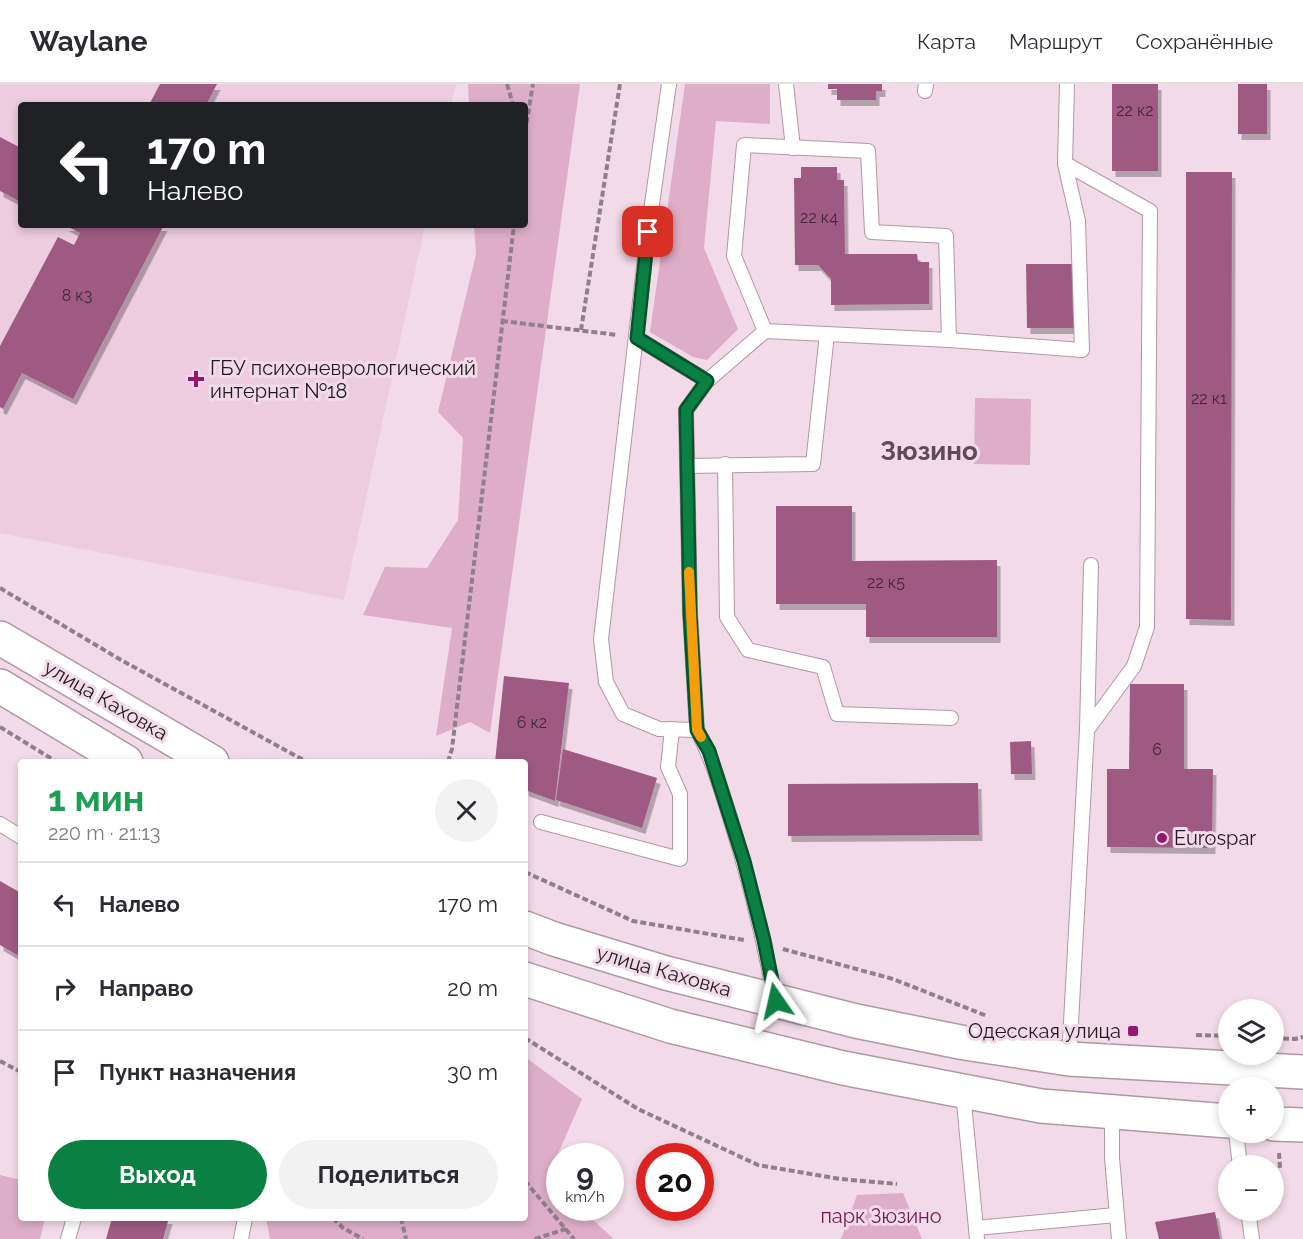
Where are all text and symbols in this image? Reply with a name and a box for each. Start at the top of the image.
text: Waylane [30,25,147,58]
text: Карта [917,29,976,54]
text: Маршрут [1009,29,1102,54]
text: Сохранённые [1135,29,1273,54]
house number: 22 к2 [1116,101,1154,120]
text: 170 m [147,125,266,174]
icon: left [48,126,126,204]
text: Налево [147,175,243,206]
pin [622,206,673,257]
house number: 22 к4 [800,208,838,227]
icon: arrive [631,215,664,248]
house number: 8 к3 [62,286,92,305]
place label: ГБУ психоневрологический интернат №18 [210,356,476,403]
marker: ГБУ психоневрологический интернат №18 [187,370,205,388]
house number: 22 к1 [1191,389,1227,408]
district label: Зюзино [880,436,978,466]
house number: 22 к5 [867,573,905,592]
street label: улица Каховка [40,655,172,745]
house number: 6 к2 [517,713,547,732]
house number: 6 [1152,740,1162,759]
text: 1 мин [48,777,144,819]
button: close [435,779,498,842]
text: 220 m · 21:13 [48,821,161,845]
place label: Eurospar [1174,826,1256,850]
marker: Eurospar [1155,831,1169,845]
icon: left [48,888,81,921]
text: Налево [99,891,180,917]
text: 170 m [438,891,498,917]
street label: улица Каховка [594,940,734,1002]
position arrow [744,969,808,1033]
icon: right [48,972,81,1005]
text: Направо [99,975,193,1001]
text: 20 m [447,975,498,1001]
map controls [1218,999,1284,1221]
button: layers [1218,999,1284,1065]
place label: Одесская улица [968,1019,1121,1043]
marker: Одесская улица [1126,1024,1140,1038]
icon: arrive [48,1056,81,1089]
text: Пункт назначения [99,1059,296,1085]
text: 30 m [447,1059,498,1085]
button: + [1218,1077,1284,1143]
button: Выход [48,1140,267,1209]
button: Поделиться [279,1140,498,1209]
speed limit sign: 20 [636,1143,714,1221]
button: − [1218,1155,1284,1221]
text: 9 [576,1157,594,1192]
text: km/h [565,1188,605,1206]
park label: парк Зюзино [820,1204,942,1228]

